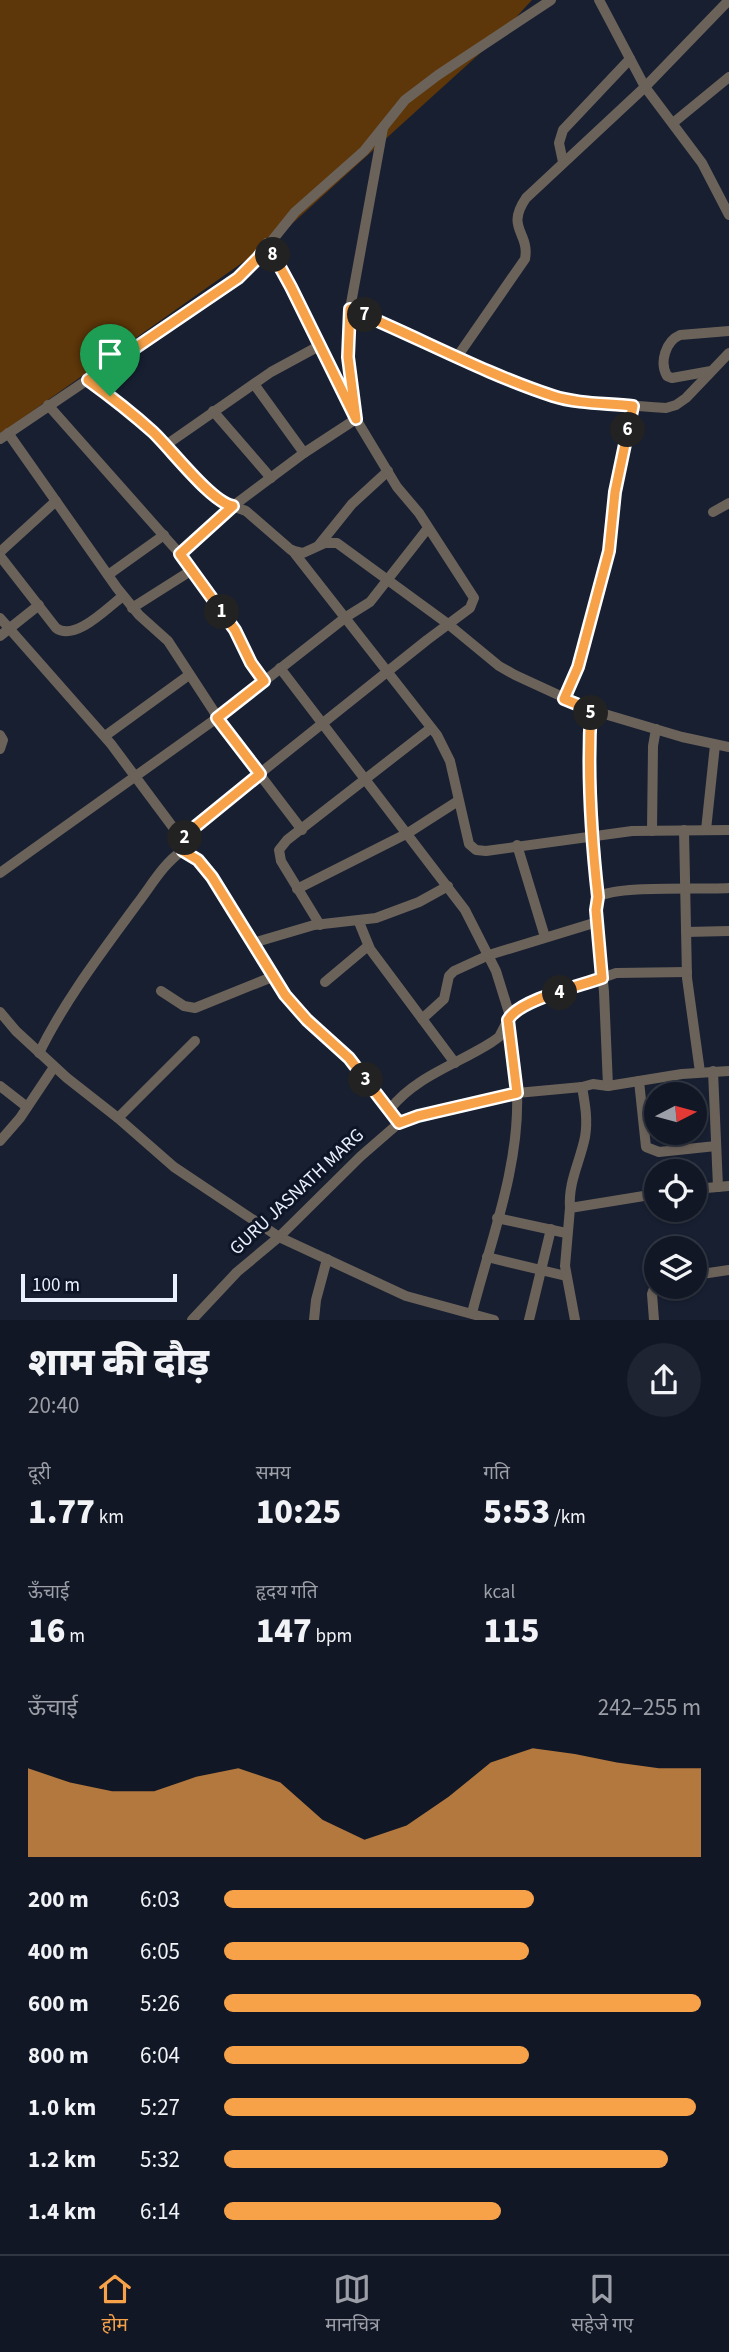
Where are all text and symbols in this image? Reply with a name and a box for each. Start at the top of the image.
pin: 8 [256,238,290,272]
text: 8 [267,241,278,268]
pin: 7 [348,298,382,332]
text: 7 [359,301,370,328]
pin [80,324,140,396]
icon: arrive [91,335,129,373]
pin: 6 [610,412,646,448]
text: 6 [622,416,633,443]
pin: 1 [204,594,240,630]
text: 1 [216,598,227,625]
pin: 5 [574,696,608,730]
text: 5 [585,699,596,726]
pin: 2 [168,820,202,856]
text: 2 [179,824,190,851]
pin: 4 [542,976,578,1010]
text: 4 [554,979,565,1006]
pin: 3 [348,1062,384,1098]
text: 3 [360,1066,371,1093]
north arrow [644,1082,707,1144]
map controls [644,1082,707,1299]
street label: GURU JASNATH MARG [224,1122,370,1262]
button: locate [644,1159,707,1222]
button: layers [644,1236,707,1299]
scale bar [21,1270,177,1302]
text: 100 m [32,1272,80,1299]
text: शाम की दौड़ [28,1336,209,1390]
button: share [627,1343,701,1417]
text: 20:40 [28,1389,79,1422]
text: दूरी [28,1460,51,1487]
text: समय [256,1460,291,1487]
text: गति [483,1460,510,1487]
text: 1.77 [28,1487,95,1537]
text: 10:25 [256,1487,341,1537]
text: 5:53 [483,1487,550,1537]
text: km [95,1504,124,1531]
text: /km [550,1504,586,1531]
text: ऊँचाई [28,1579,69,1606]
text: हृदय गति [256,1579,317,1606]
text: kcal [483,1579,515,1606]
text: 16 [28,1606,65,1656]
text: 147 [256,1606,312,1656]
text: 115 [483,1606,539,1656]
text: m [65,1623,85,1650]
text: bpm [312,1623,352,1650]
text: ऊँचाई [28,1691,78,1724]
text: 242–255 m [598,1691,701,1724]
text: 200 m [28,1883,89,1916]
text: 6:03 [140,1883,180,1916]
text: 400 m [28,1935,89,1968]
text: 6:05 [140,1935,180,1968]
text: 600 m [28,1987,89,2020]
text: 5:26 [140,1987,180,2020]
text: 800 m [28,2039,89,2072]
text: 6:04 [140,2039,180,2072]
text: 1.0 km [28,2091,96,2124]
text: 5:27 [140,2091,180,2124]
text: 1.2 km [28,2143,96,2176]
text: 5:32 [140,2143,180,2176]
text: 1.4 km [28,2195,96,2228]
text: 6:14 [140,2195,180,2228]
tab: होम [96,2270,134,2339]
tab: मानचित्र [325,2270,380,2339]
tab: सहेजे गए [571,2270,633,2339]

